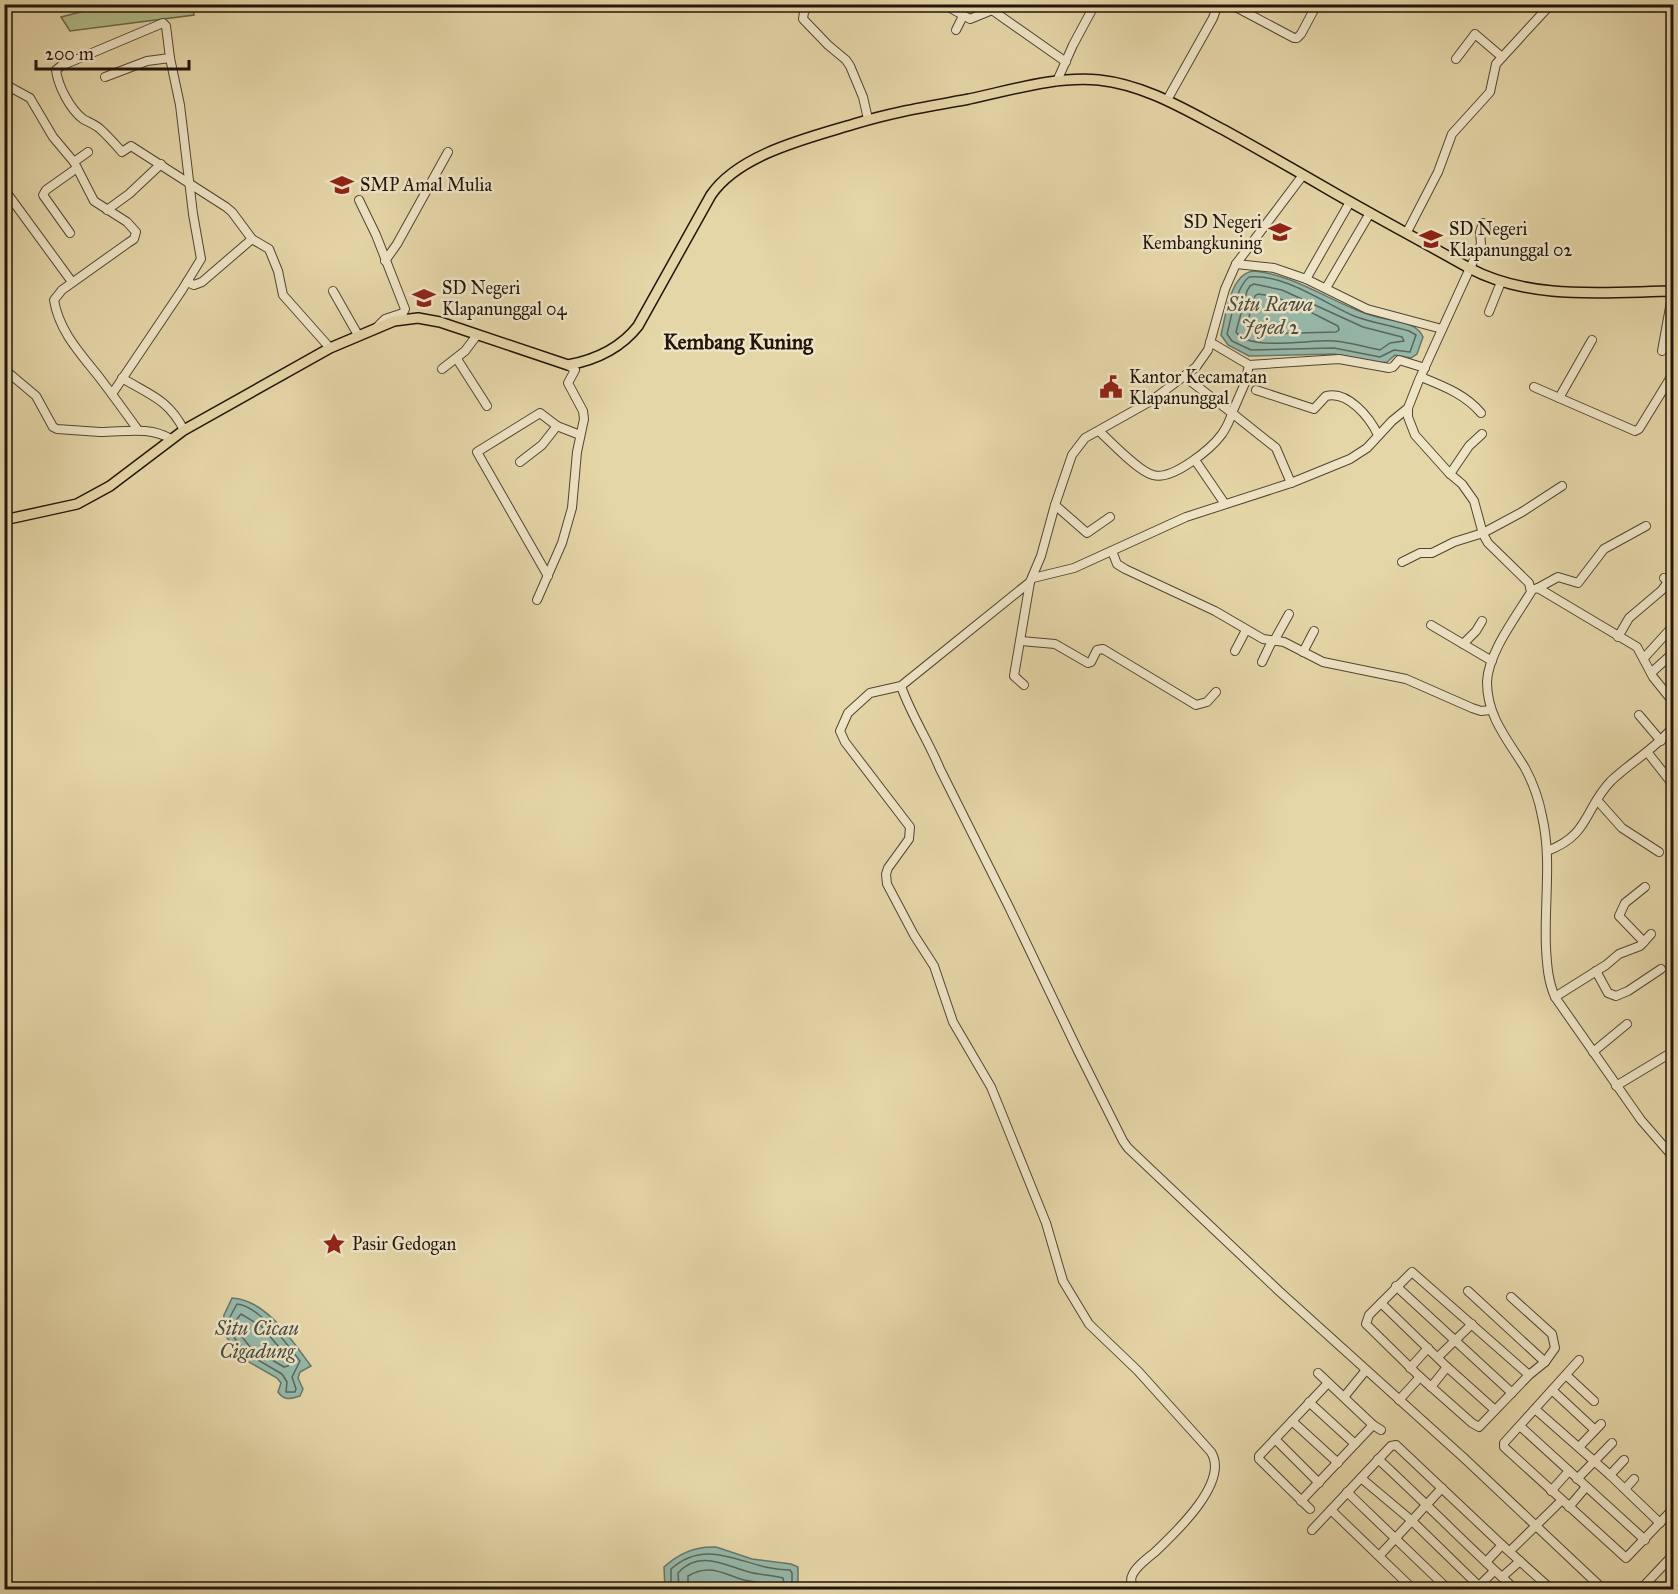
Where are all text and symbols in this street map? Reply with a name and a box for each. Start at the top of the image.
scale bar [36,33,189,71]
text: 200 m [45,43,94,65]
school or university icon: SMP Amal Mulia [329,172,355,198]
place label: SMP Amal Mulia [360,174,492,196]
place label: SD Negeri Kembangkuning [1142,211,1263,255]
place label: SD Negeri Klapanunggal 02 [1449,218,1572,262]
school or university icon: SD Negeri Kembangkuning [1267,219,1293,245]
school or university icon: SD Negeri Klapanunggal 02 [1418,226,1444,252]
place label: SD Negeri Klapanunggal 04 [442,277,567,321]
school or university icon: SD Negeri Klapanunggal 04 [411,285,437,311]
water label: Situ Rawa Jejed 2 [1226,292,1313,339]
district label: Kembang Kuning [663,329,814,355]
place label: Kantor Kecamatan Klapanunggal [1129,366,1267,410]
public building icon: Kantor Kecamatan Klapanunggal [1098,374,1124,400]
place icon: Pasir Gedogan [321,1231,347,1257]
place label: Pasir Gedogan [352,1233,457,1256]
water label: Situ Cicau Cigadung [214,1316,299,1363]

